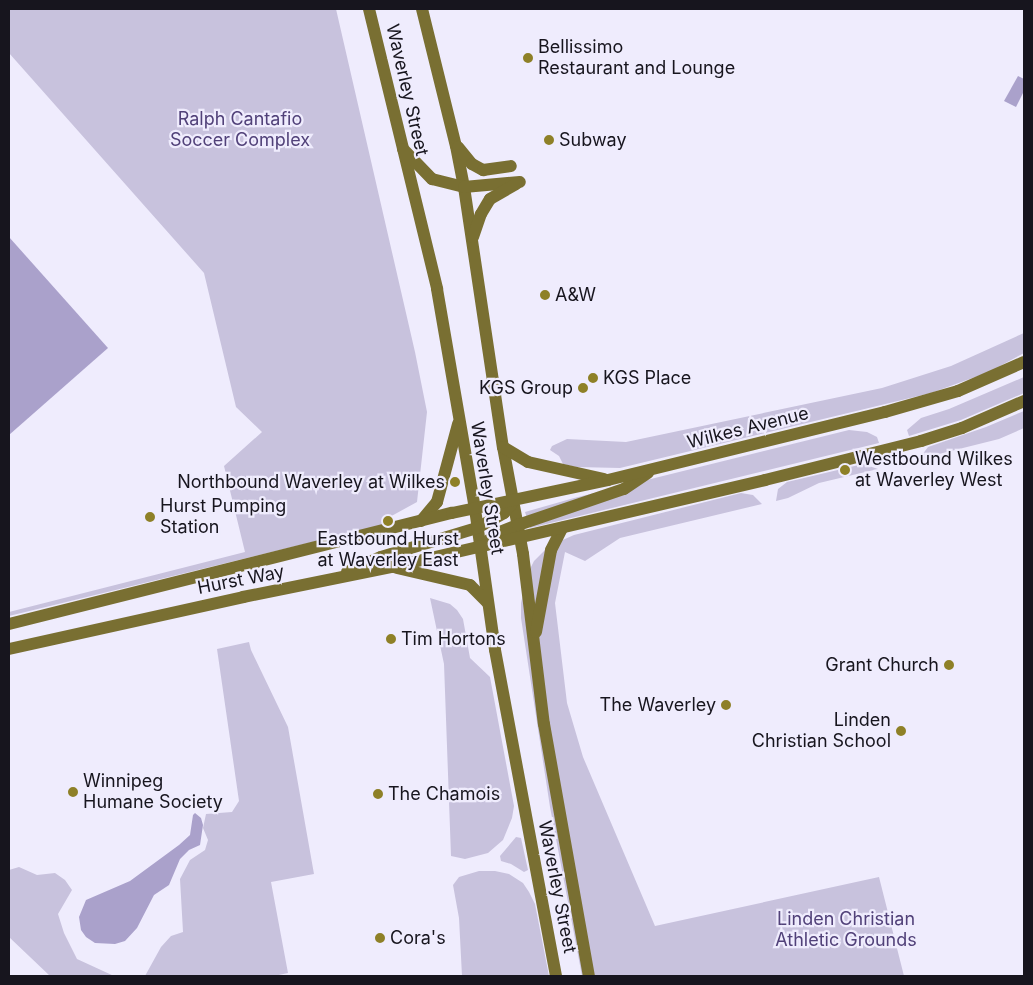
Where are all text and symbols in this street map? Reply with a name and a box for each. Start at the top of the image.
street label: Waverley Street [381,22,433,158]
place label: Bellissimo Restaurant and Lounge [538,37,735,80]
marker: Bellissimo Restaurant and Lounge [522,52,534,64]
park label: Ralph Cantafio Soccer Complex [170,109,310,152]
place label: Subway [559,129,627,151]
marker: Subway [543,134,555,146]
place label: A&W [555,284,596,306]
marker: A&W [539,289,551,301]
place label: KGS Place [603,367,691,389]
marker: KGS Place [587,372,599,384]
place label: KGS Group [479,377,573,399]
marker: KGS Group [577,382,589,394]
street label: Wilkes Avenue [685,402,811,454]
street label: Waverley Street [466,420,508,556]
place label: Westbound Wilkes at Waverley West [855,449,1013,492]
marker: Westbound Wilkes at Waverley West [839,464,851,476]
place label: Northbound Waverley at Wilkes [177,471,445,493]
marker: Northbound Waverley at Wilkes [449,476,461,488]
place label: Hurst Pumping Station [160,496,286,538]
marker: Hurst Pumping Station [144,511,156,523]
marker: Eastbound Hurst at Waverley East [382,515,394,527]
place label: Eastbound Hurst at Waverley East [317,529,459,572]
street label: Hurst Way [196,561,286,599]
place label: Tim Hortons [401,628,506,650]
marker: Tim Hortons [385,633,397,645]
place label: Grant Church [825,654,939,676]
marker: Grant Church [943,659,955,671]
place label: The Waverley [600,694,716,716]
marker: The Waverley [720,699,732,711]
place label: Linden Christian School [752,710,891,752]
marker: Linden Christian School [895,725,907,737]
place label: Winnipeg Humane Society [83,771,223,814]
place label: The Chamois [388,783,500,805]
marker: Winnipeg Humane Society [67,786,79,798]
marker: The Chamois [372,788,384,800]
street label: Waverley Street [534,819,580,955]
park label: Linden Christian Athletic Grounds [775,909,917,952]
place label: Cora's [390,927,446,949]
marker: Cora's [374,932,386,944]

